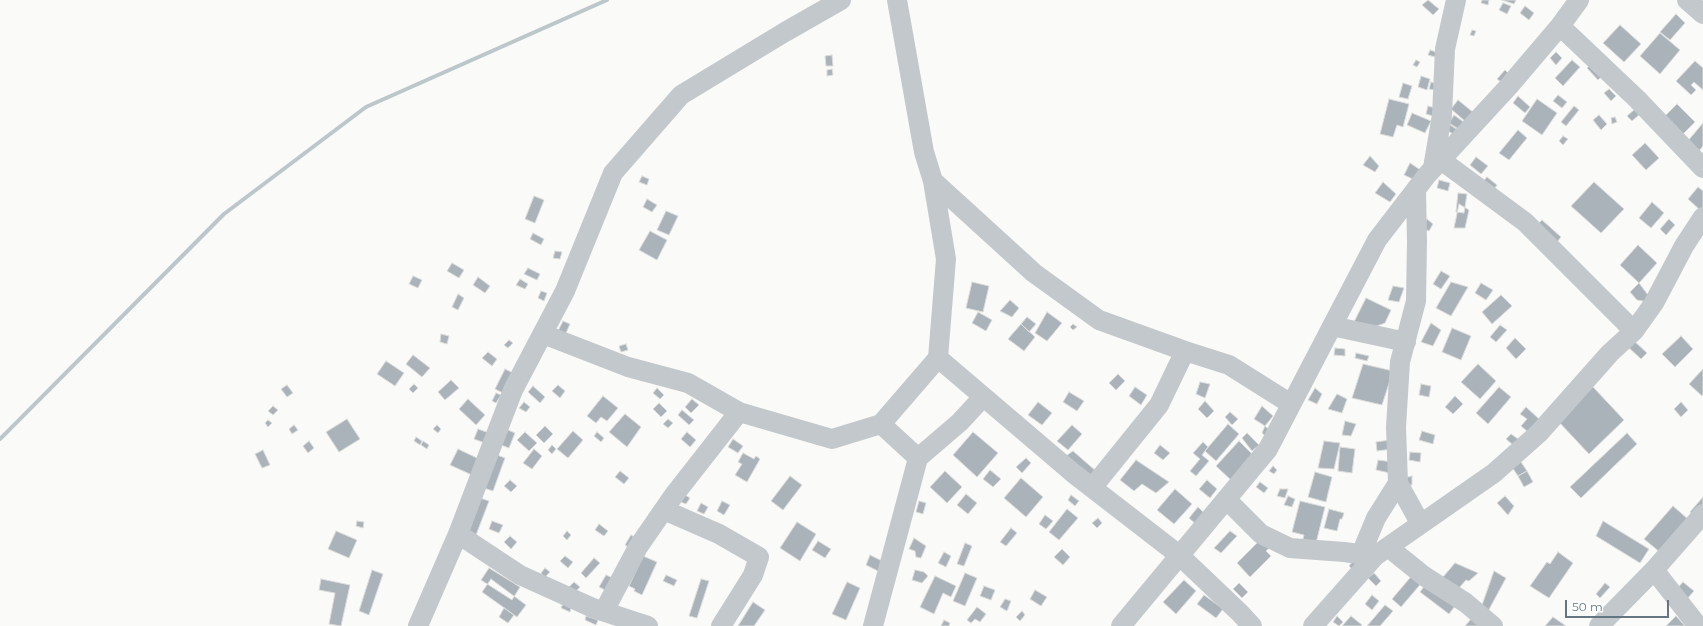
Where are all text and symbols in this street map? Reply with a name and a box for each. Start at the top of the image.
scale bar [1567,592,1671,618]
text: 50 m [1572,599,1603,614]

